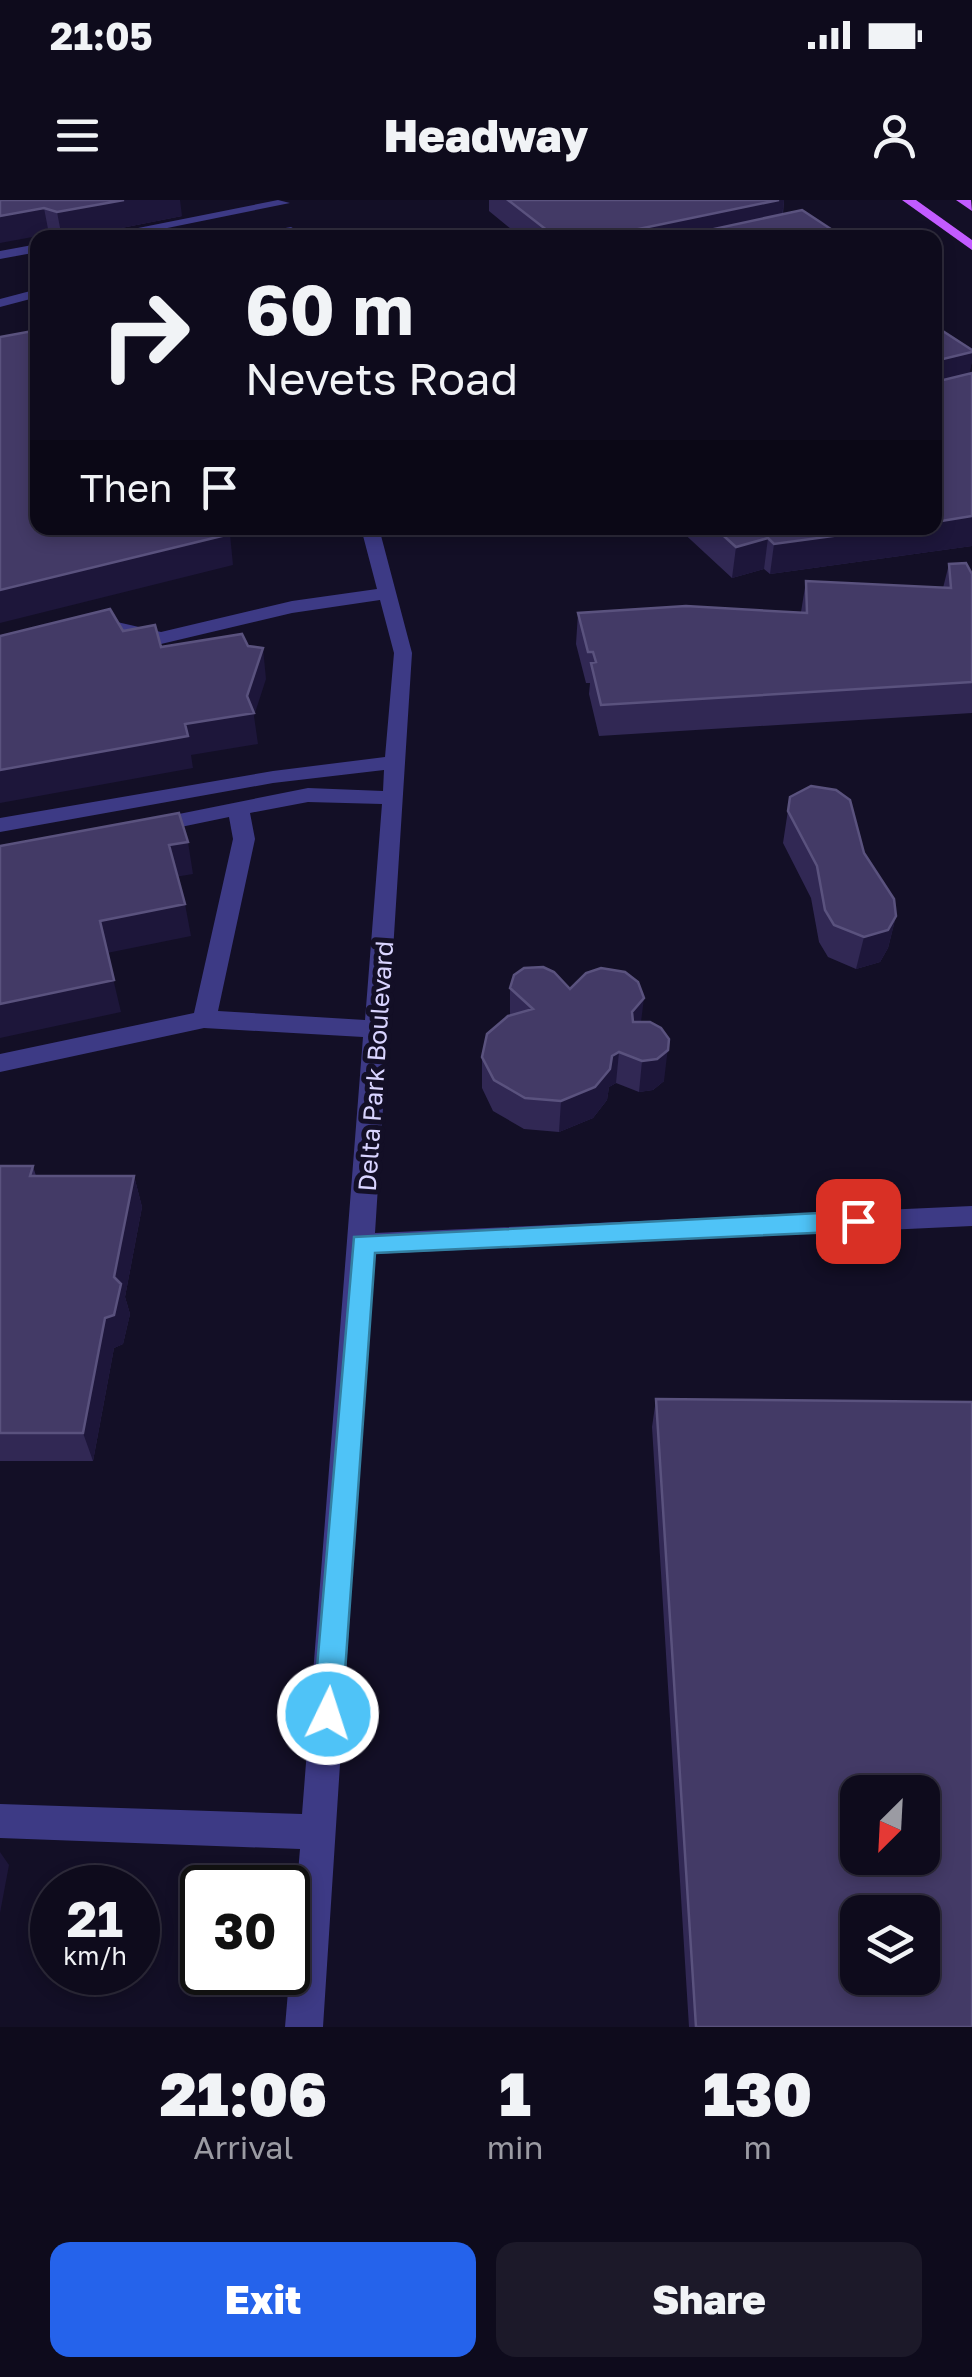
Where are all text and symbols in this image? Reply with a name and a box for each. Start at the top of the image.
text: 21:05 [50,13,153,58]
icon: menu [50,108,105,163]
text: Headway [384,108,588,162]
icon: person [867,108,922,163]
text: 60 m [245,266,414,350]
icon: right [80,270,210,400]
text: Nevets Road [245,351,518,405]
icon: arrive [192,460,247,515]
text: Then [80,465,172,510]
street label: Delta Park Boulevard [351,940,399,1192]
pin [816,1179,901,1264]
icon: arrive [831,1194,886,1249]
position arrow [276,1662,380,1766]
north arrow [840,1775,940,1875]
map controls [840,1775,940,1995]
speed limit sign: 30 [180,1865,310,1995]
text: 21 [67,1888,123,1948]
button: layers [840,1895,940,1995]
text: km/h [63,1940,127,1971]
text: 21:06 [160,2057,327,2129]
text: 1 [499,2057,531,2129]
text: 130 [703,2057,812,2129]
text: Arrival [193,2128,294,2166]
text: min [487,2128,543,2166]
text: m [743,2128,772,2166]
button: Exit [50,2242,476,2357]
button: Share [496,2242,922,2357]

